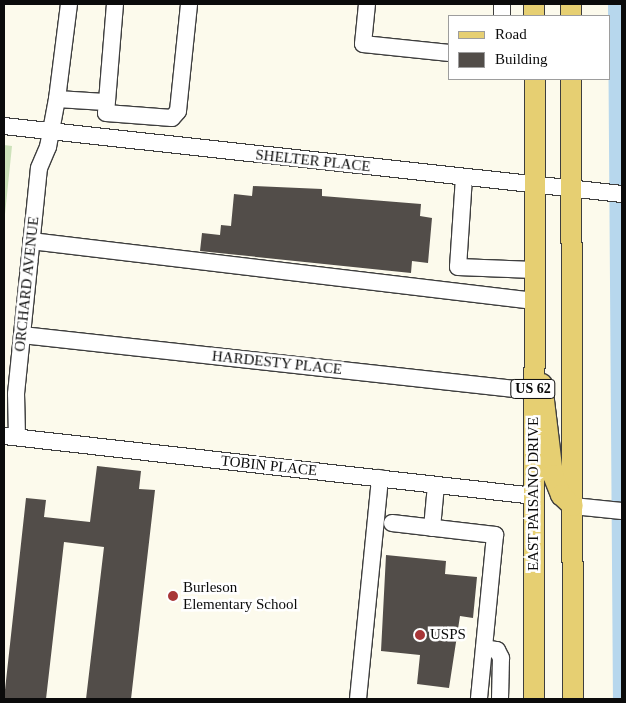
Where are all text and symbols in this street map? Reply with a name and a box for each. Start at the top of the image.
legend [448,15,611,80]
text: Road [495,26,527,42]
text: Building [495,51,548,67]
street label: SHELTER PLACE [255,146,371,176]
street label: ORCHARD AVENUE [11,215,43,353]
street label: HARDESTY PLACE [211,347,343,379]
road number: US 62 [509,378,557,400]
street label: EAST PAISANO DRIVE [525,417,543,571]
street label: TOBIN PLACE [220,452,318,480]
place label: Burleson Elementary School [183,578,298,613]
marker: Burleson Elementary School [167,590,179,602]
place label: USPS [430,626,466,644]
marker: USPS [414,629,426,641]

